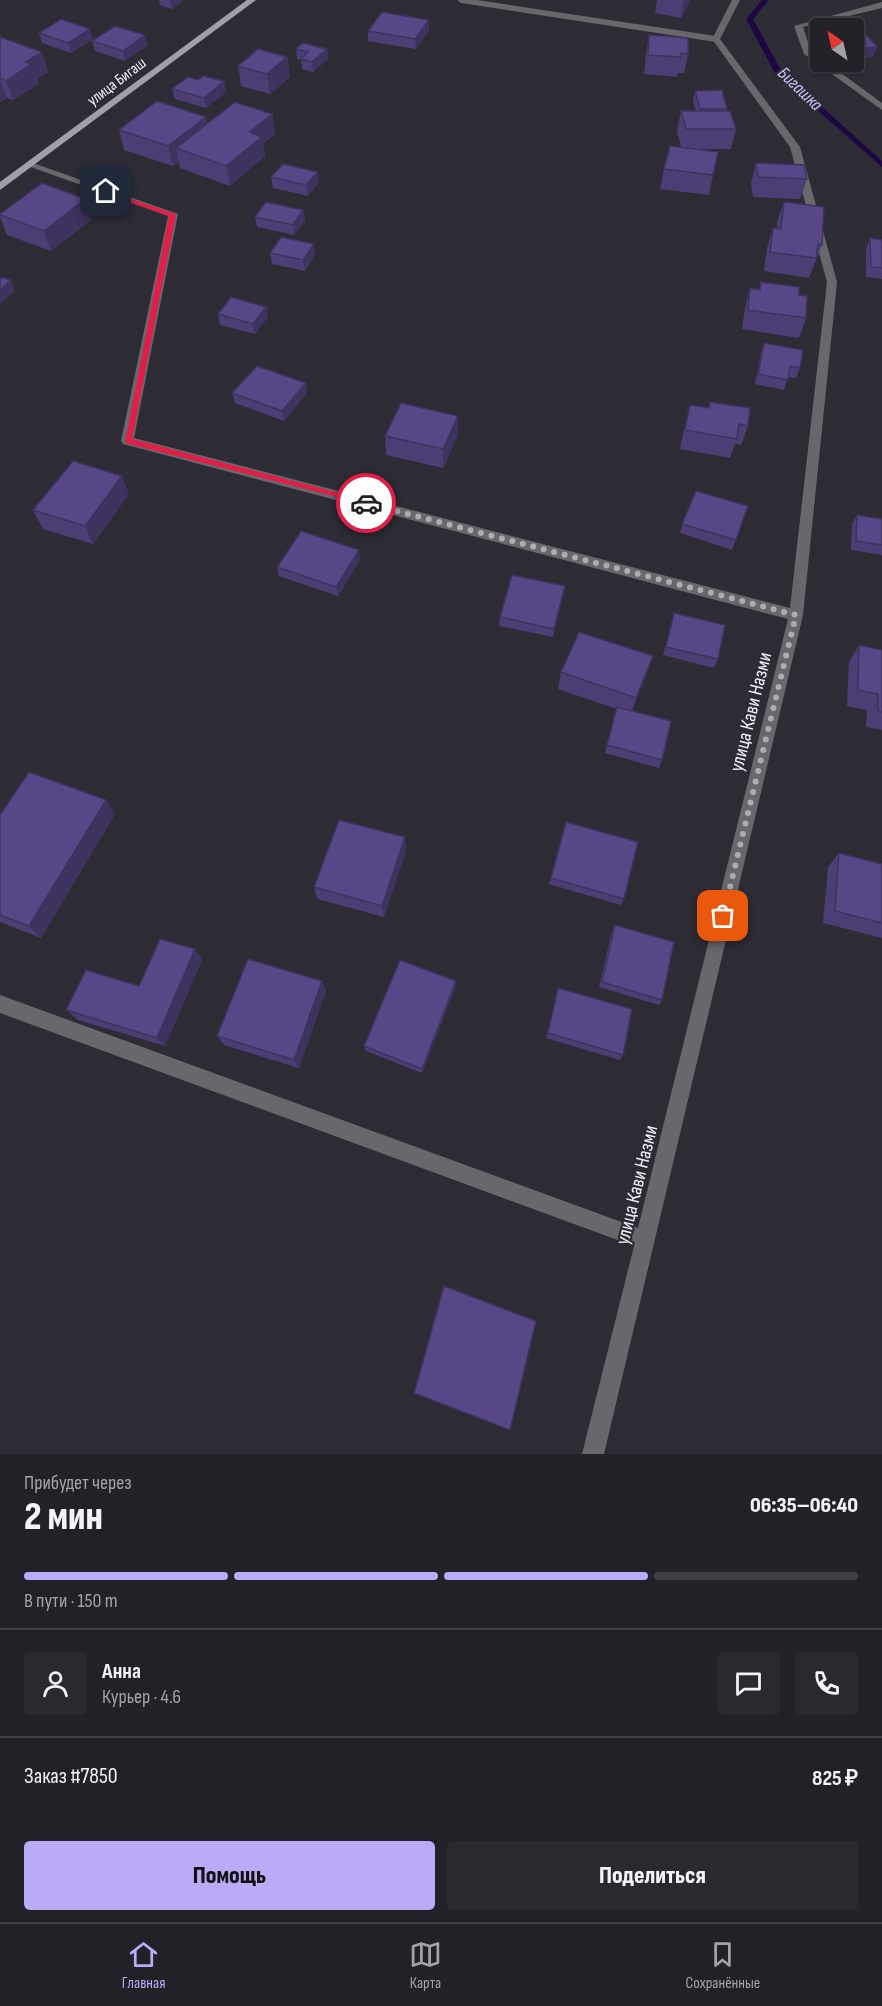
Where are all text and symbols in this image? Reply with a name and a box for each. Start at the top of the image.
north arrow [810,18,864,72]
map controls [810,18,864,72]
street label: улица Бигаш [84,54,150,110]
water label: Бигашка [773,63,827,116]
pin [80,165,131,216]
icon: home [89,174,122,207]
courier [336,473,396,533]
icon: car [350,487,383,520]
street label: улица Кави Назми [725,650,777,774]
pin [697,890,748,941]
icon: bag [706,899,739,932]
street label: улица Кави Назми [611,1123,663,1247]
text: Прибудет через [24,1471,132,1495]
text: 06:35–06:40 [750,1492,858,1519]
text: 2 мин [24,1494,103,1541]
text: В пути · 150 m [24,1589,118,1613]
button: person [24,1652,87,1715]
button: chat [717,1652,780,1715]
button: phone [795,1652,858,1715]
text: Анна [102,1658,141,1685]
text: Курьер · 4.6 [102,1685,181,1709]
text: Заказ #7850 [24,1763,118,1790]
text: 825 ₽ [812,1765,858,1792]
button: Помощь [24,1841,435,1910]
button: Поделиться [447,1841,858,1910]
tab: Главная [122,1938,165,1993]
tab: Карта [409,1938,442,1993]
tab: Сохранённые [686,1938,760,1993]

